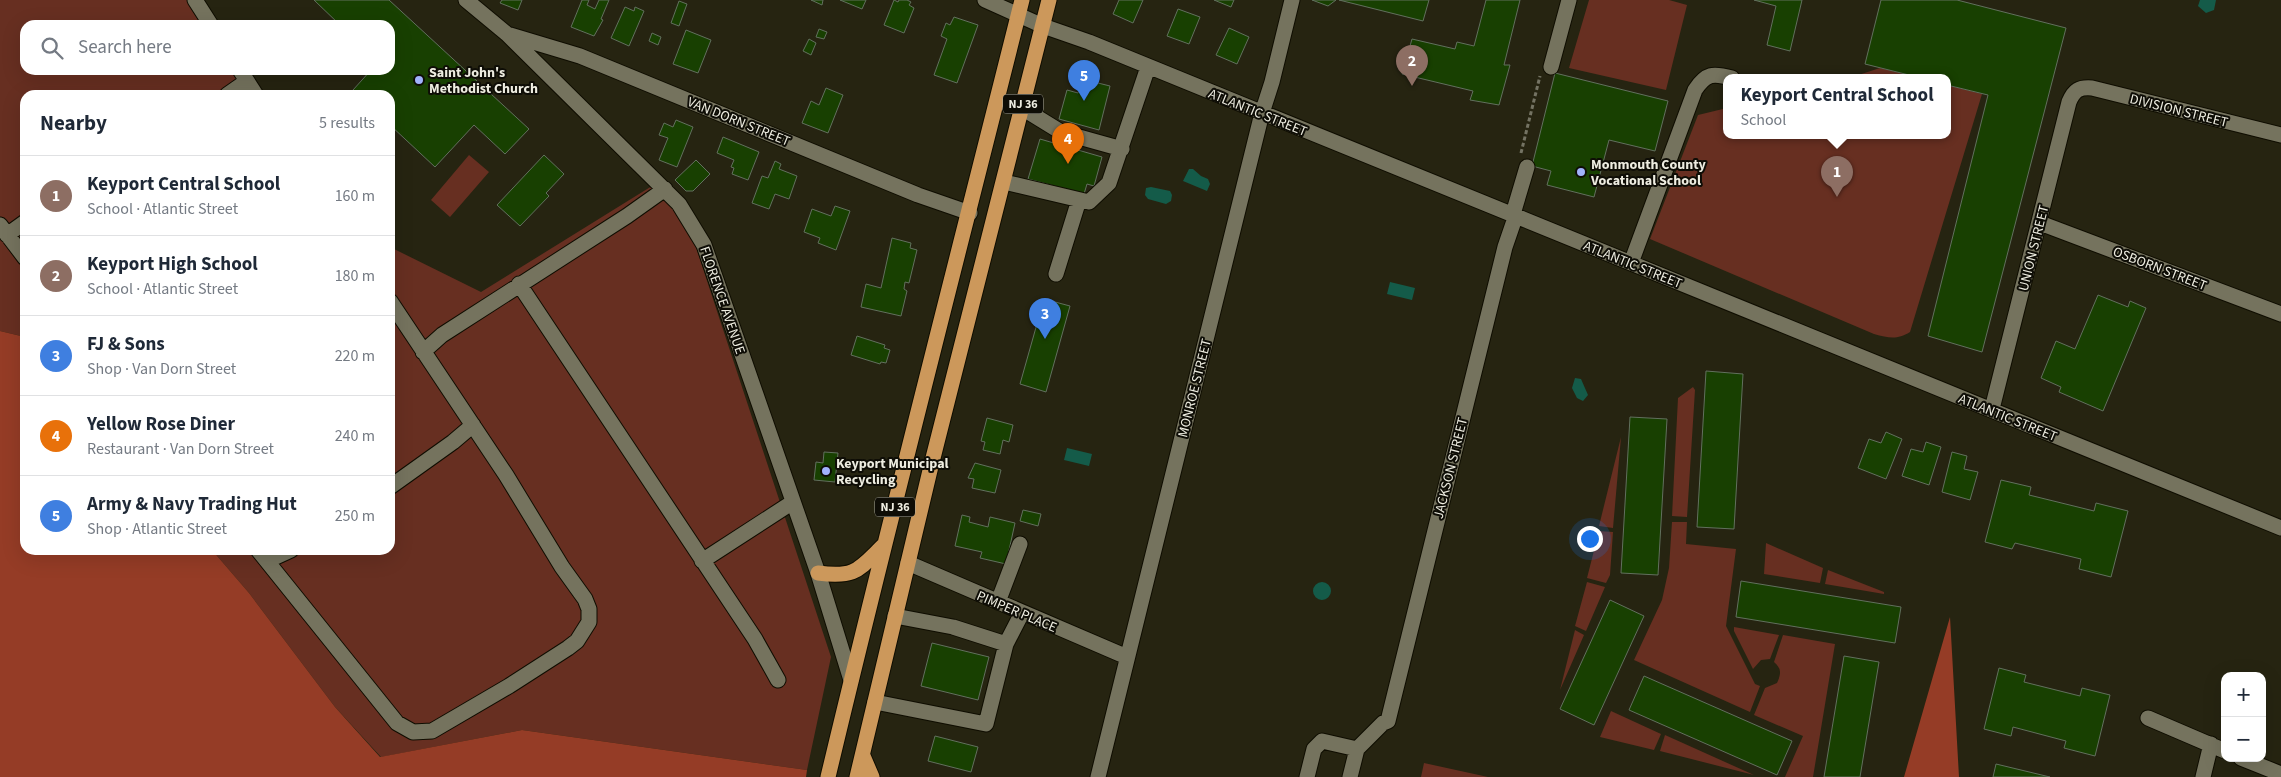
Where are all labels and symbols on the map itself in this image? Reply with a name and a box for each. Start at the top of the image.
pin: 2 [1396,45,1428,86]
pin: 5 [1068,60,1100,101]
place label: Saint John's Methodist Church [429,63,538,99]
marker: Saint John's Methodist Church [413,74,425,86]
street label: ATLANTIC STREET [1205,84,1310,142]
street label: DIVISION STREET [2128,89,2230,133]
street label: VAN DORN STREET [684,92,793,152]
road number: NJ 36 [1003,95,1043,114]
pin: 4 [1052,123,1084,164]
place label: Monmouth County Vocational School [1590,155,1707,191]
pin: 1 [1821,156,1853,197]
marker: Monmouth County Vocational School [1575,166,1587,178]
street label: UNION STREET [2014,203,2054,293]
street label: ATLANTIC STREET [1580,236,1685,294]
street label: OSBORN STREET [2110,242,2210,296]
street label: FLORENCE AVENUE [694,244,750,357]
pin: 3 [1029,298,1061,339]
street label: MONROE STREET [1173,336,1217,440]
street label: ATLANTIC STREET [1955,389,2060,447]
street label: JACKSON STREET [1429,415,1473,521]
place label: Keyport Municipal Recycling [836,454,949,490]
marker: Keyport Municipal Recycling [820,465,832,477]
road number: NJ 36 [875,498,915,516]
your location [1577,526,1603,552]
street label: PIMPER PLACE [973,586,1060,638]

